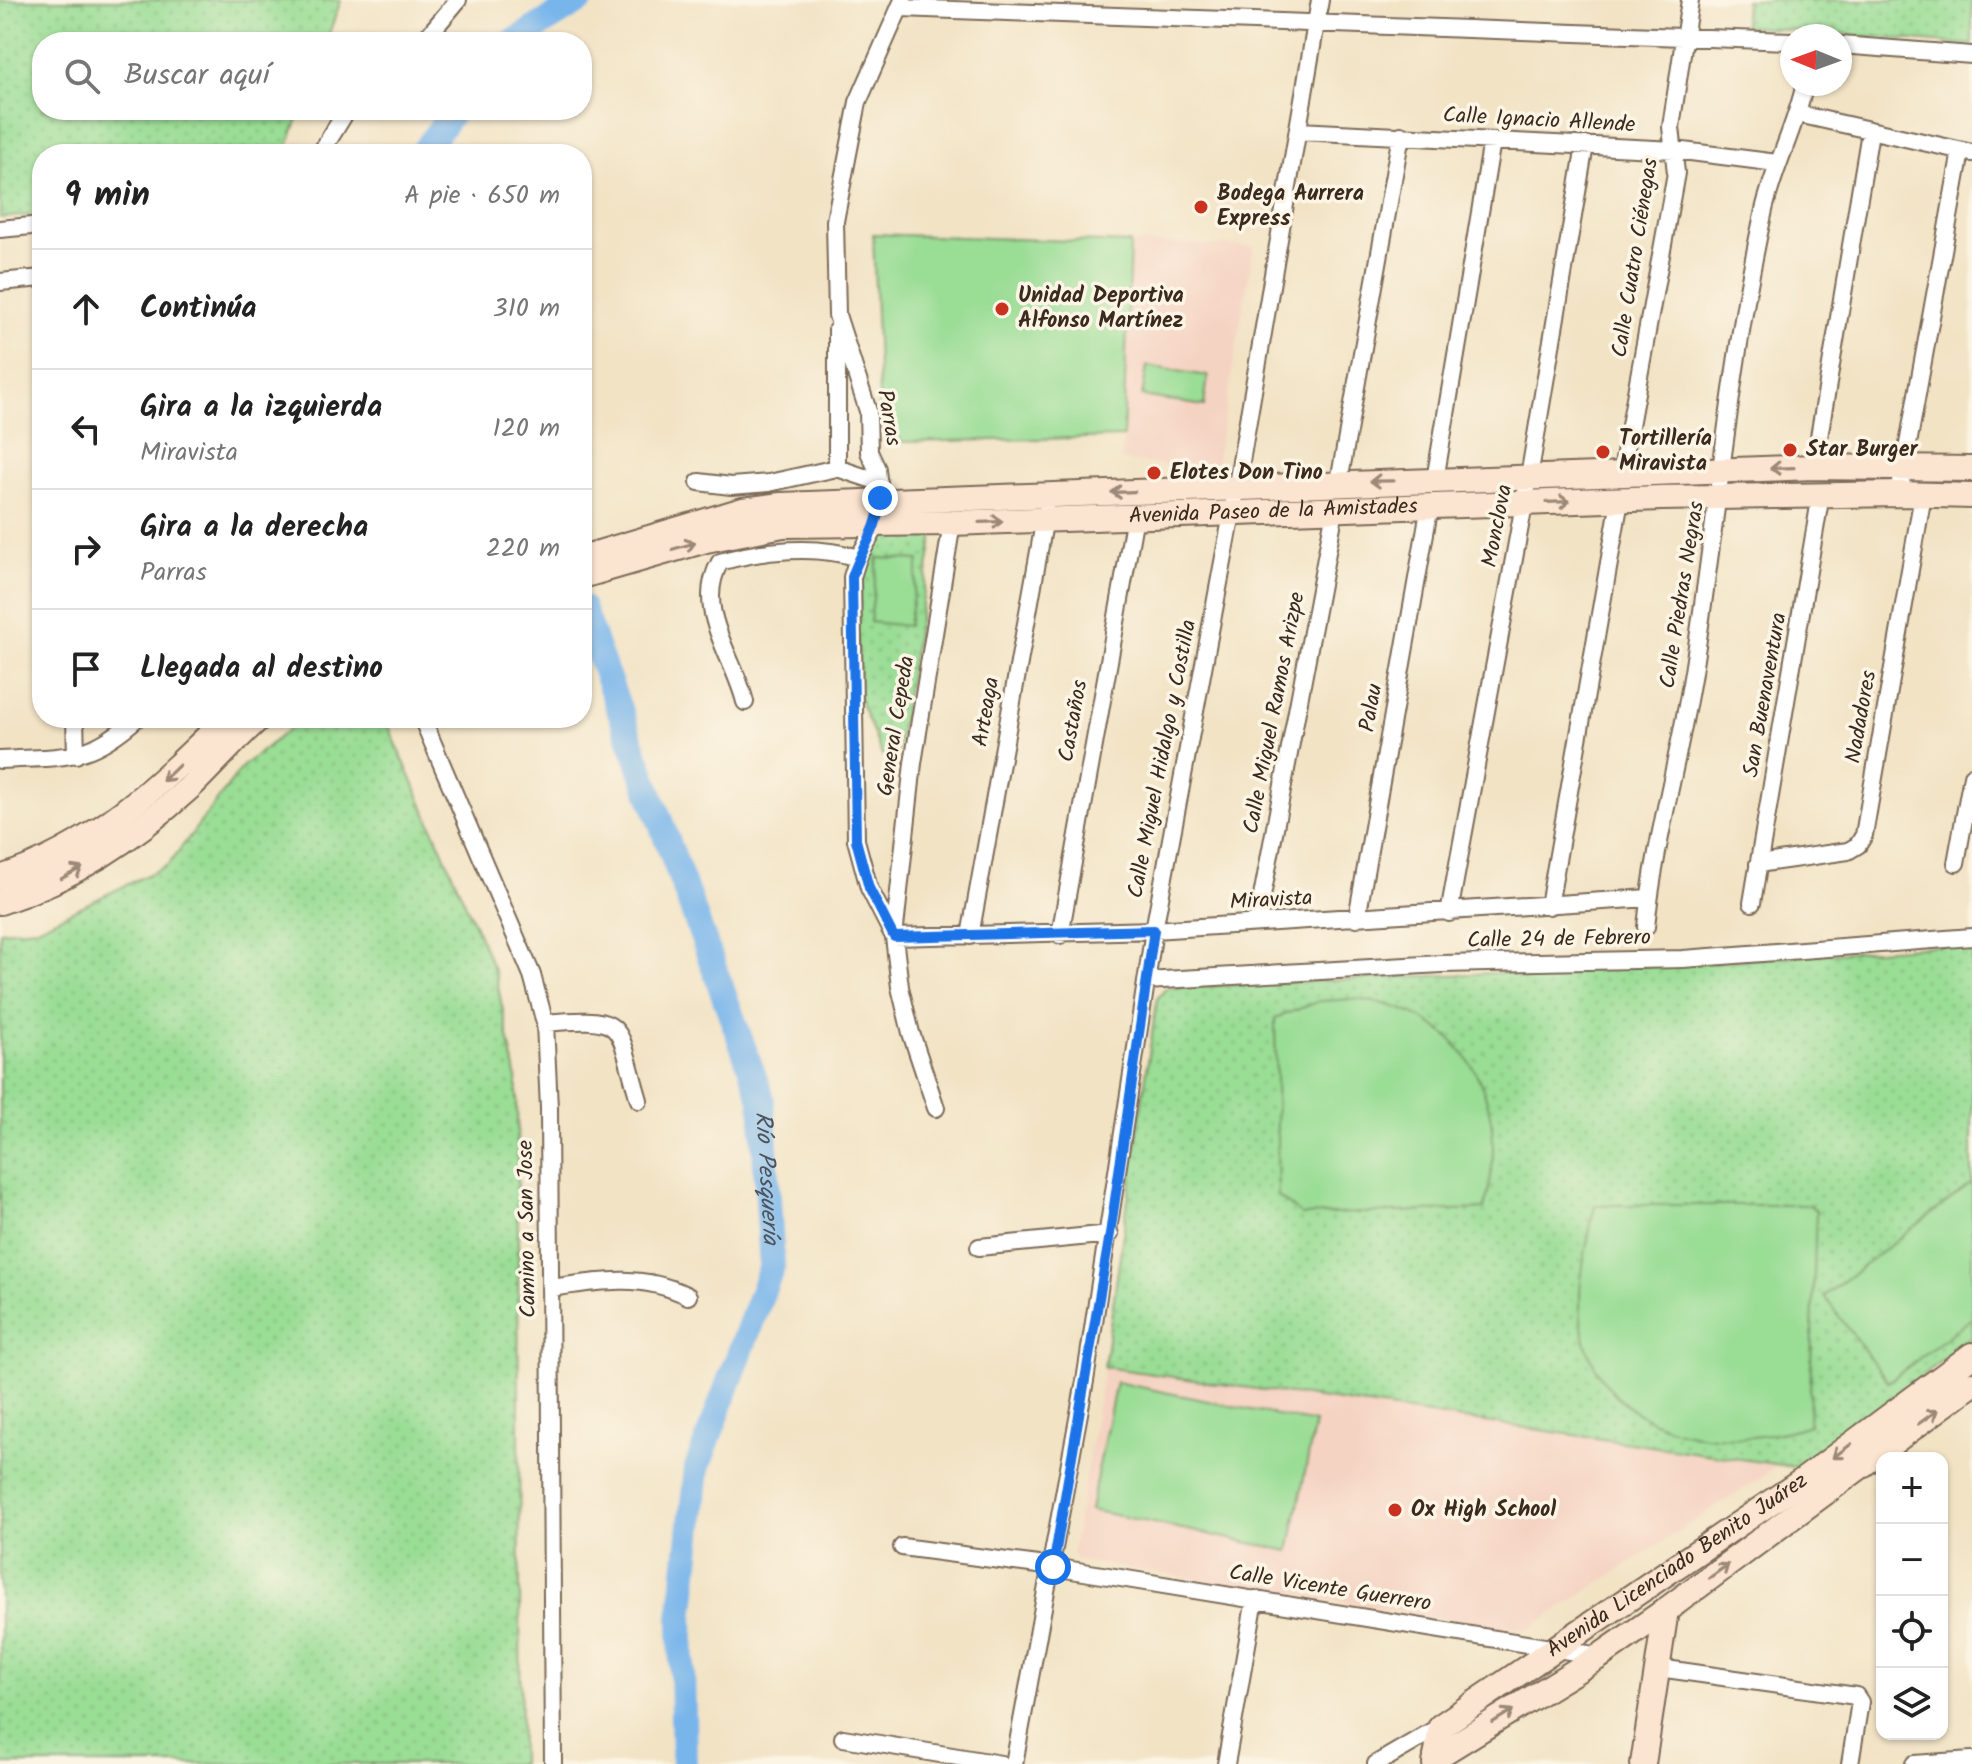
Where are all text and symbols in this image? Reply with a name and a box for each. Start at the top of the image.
north arrow [1780,24,1852,96]
search box [32,32,592,120]
text: Buscar aquí [124,52,270,100]
icon: search [60,54,104,98]
street label: Calle Ignacio Allende [1442,98,1636,144]
street label: Calle Cuatro Ciénegas [1603,155,1669,360]
text: 9 min [64,169,150,223]
text: A pie · 650 m [404,175,560,217]
place label: Bodega Aurrera Express [1217,177,1364,237]
marker: Bodega Aurrera Express [1192,198,1210,216]
place label: Unidad Deportiva Alfonso Martínez [1018,279,1184,339]
text: Continúa [140,285,256,333]
icon: ahead [64,287,108,331]
text: 310 m [493,288,560,330]
marker: Unidad Deportiva Alfonso Martínez [993,300,1011,318]
text: Gira a la izquierda [140,384,382,432]
street label: Parras [866,387,910,449]
icon: left [64,407,108,451]
text: 120 m [493,408,560,450]
place label: Tortillería Miravista [1619,422,1712,482]
text: Miravista [140,432,238,474]
place label: Star Burger [1806,433,1918,468]
marker: Star Burger [1781,441,1799,459]
marker: Tortillería Miravista [1594,443,1612,461]
place label: Elotes Don Tino [1170,456,1323,491]
one-way arrow [1769,461,1796,476]
marker: Elotes Don Tino [1145,464,1163,482]
one-way arrow [1369,473,1396,489]
route end [862,480,898,516]
street label: Monclova [1473,482,1523,570]
one-way arrow [1110,484,1137,499]
street label: Avenida Paseo de la Amistades [1128,489,1419,534]
one-way arrow [1544,494,1571,509]
street label: Calle Piedras Negras [1651,498,1715,691]
text: Gira a la derecha [140,504,368,552]
one-way arrow [977,514,1004,529]
icon: right [64,527,108,571]
text: 220 m [486,528,560,570]
one-way arrow [670,538,696,553]
text: Parras [140,552,207,594]
street label: Calle Miguel Ramos Arizpe [1234,589,1316,837]
street label: San Buenaventura [1734,610,1798,780]
street label: Calle Miguel Hidalgo y Costilla [1119,617,1207,901]
text: Llegada al destino [140,645,383,693]
icon: arrive [64,647,108,691]
street label: General Cepeda [869,653,925,799]
street label: Nadadores [1837,667,1888,766]
street label: Arteaga [964,674,1010,750]
street label: Castaños [1050,677,1099,765]
street label: Palau [1351,681,1394,735]
one-way arrow [161,763,181,782]
one-way arrow [60,865,84,881]
street label: Miravista [1229,881,1313,921]
street label: Calle 24 de Febrero [1467,921,1651,959]
water label: Río Pesquería [743,1110,790,1247]
street label: Camino a San Jose [509,1140,547,1318]
one-way arrow [1916,1408,1938,1425]
one-way arrow [1832,1443,1853,1460]
map controls [1876,1452,1948,1740]
button: + [1876,1452,1948,1524]
street label: Avenida Licenciado Benito Juárez [1539,1464,1816,1667]
place label: Ox High School [1411,1493,1556,1528]
marker: Ox High School [1386,1501,1404,1519]
button: − [1876,1524,1948,1596]
route start [1035,1549,1071,1585]
street label: Calle Vicente Guerrero [1226,1556,1434,1622]
one-way arrow [1707,1563,1729,1580]
button: locate [1876,1596,1948,1668]
button: layers [1876,1668,1948,1740]
one-way arrow [1491,1708,1514,1724]

